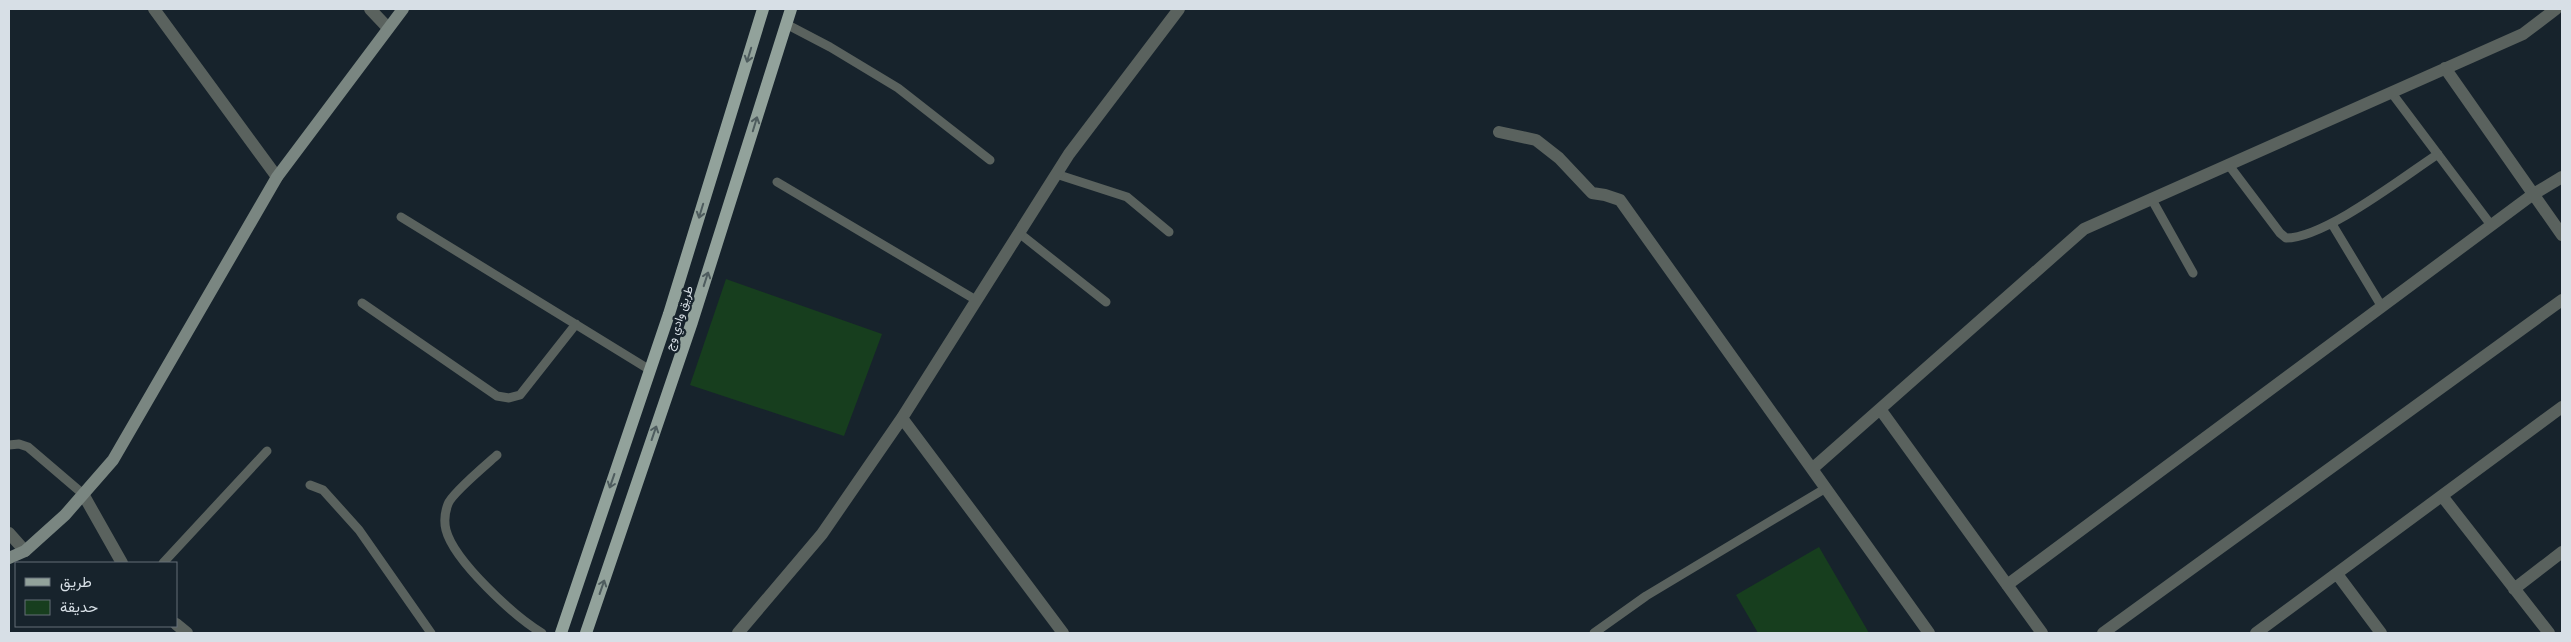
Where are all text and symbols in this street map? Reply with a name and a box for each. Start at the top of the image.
one-way arrow [744,47,753,63]
one-way arrow [751,117,760,133]
one-way arrow [696,202,706,218]
one-way arrow [702,272,711,287]
street label: طريق وادي وج [662,284,699,353]
one-way arrow [650,426,659,441]
one-way arrow [607,473,617,489]
legend [15,562,178,627]
text: طريق [60,573,92,592]
one-way arrow [598,580,607,595]
text: حديقة [60,598,98,616]

